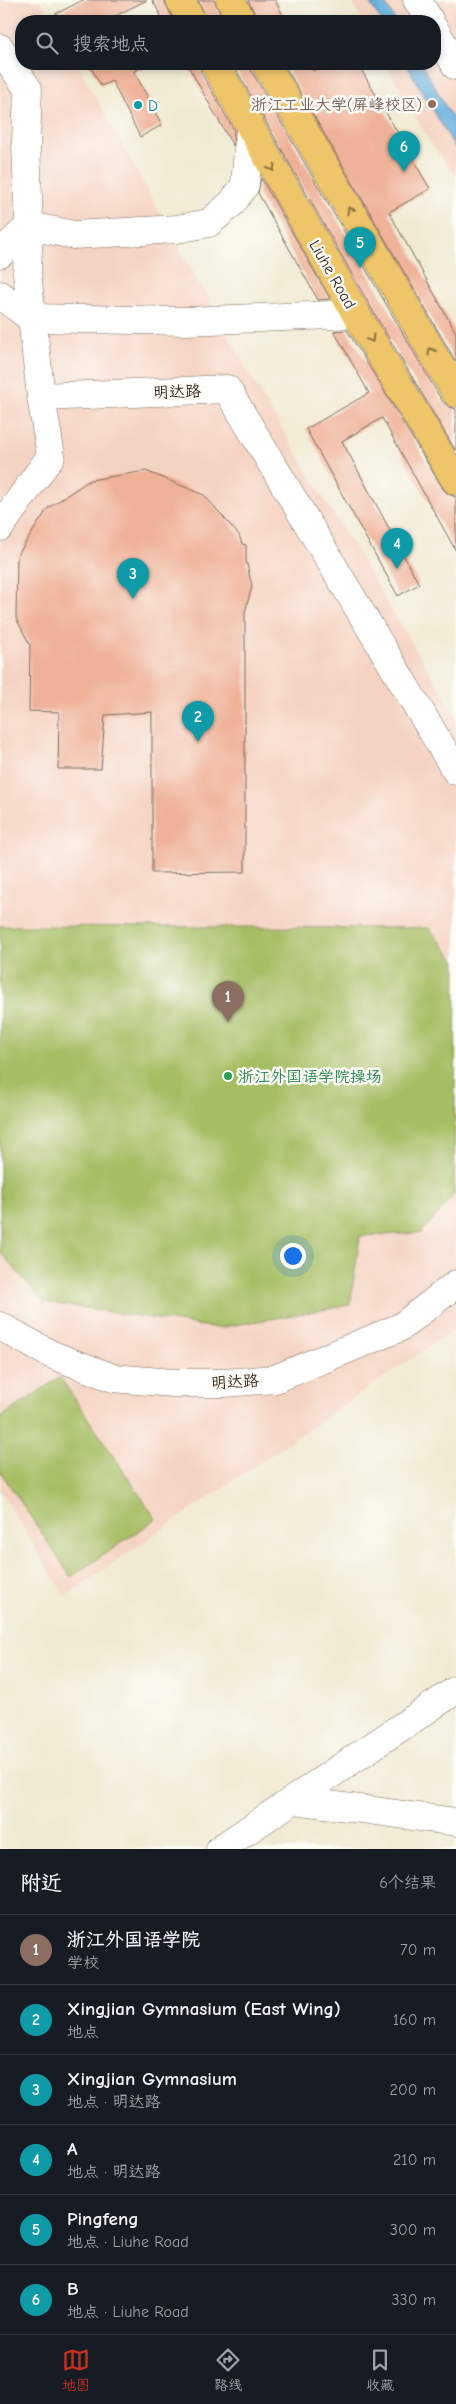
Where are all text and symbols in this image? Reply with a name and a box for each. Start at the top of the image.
search box [15,15,441,70]
icon: search [33,29,61,57]
text: 搜索地点 [73,33,149,55]
place label: 浙江工业大学(屏峰校区) [251,96,422,114]
place label: D [148,97,158,115]
marker: 浙江工业大学(屏峰校区) [426,98,438,110]
marker: D [132,99,144,111]
pin: 6 [388,131,420,172]
one-way arrow [266,162,276,171]
one-way arrow [347,206,357,215]
pin: 5 [344,227,376,268]
street label: Liuhe Road [305,237,359,312]
one-way arrow [364,333,374,342]
one-way arrow [428,347,438,356]
street label: 明达路 [153,382,201,402]
pin: 4 [381,528,413,569]
pin: 3 [117,558,149,599]
pin: 2 [182,701,214,742]
pin: 1 [212,981,244,1022]
place label: 浙江外国语学院操场 [238,1068,382,1086]
marker: 浙江外国语学院操场 [222,1070,234,1082]
your location [280,1243,306,1269]
street label: 明达路 [211,1372,259,1392]
text: 附近 [20,1871,62,1895]
text: 6个结果 [379,1874,436,1892]
text: 浙江外国语学院 [67,1929,200,1951]
text: 1 [33,1941,39,1959]
text: 70 m [400,1941,436,1959]
text: 学校 [67,1954,99,1972]
text: Xingjian Gymnasium (East Wing) [67,1998,341,2020]
text: 2 [32,2011,40,2029]
text: 160 m [393,2011,436,2029]
text: 地点 [67,2023,99,2041]
text: Xingjian Gymnasium [67,2068,237,2090]
text: 3 [32,2081,40,2099]
text: 200 m [390,2081,436,2099]
text: 地点 · 明达路 [67,2093,161,2111]
text: A [67,2138,78,2160]
text: 4 [32,2151,40,2169]
text: 210 m [393,2151,436,2169]
text: 地点 · 明达路 [67,2163,161,2181]
text: Pingfeng [67,2208,139,2230]
text: 5 [32,2221,40,2239]
text: 300 m [390,2221,436,2239]
text: 地点 · Liuhe Road [67,2233,189,2251]
text: B [67,2278,79,2300]
text: 6 [32,2291,40,2309]
text: 330 m [391,2291,436,2309]
text: 地点 · Liuhe Road [67,2303,189,2321]
tab: 地图 [62,2346,90,2394]
tab: 路线 [214,2346,242,2394]
tab: 收藏 [366,2346,394,2394]

